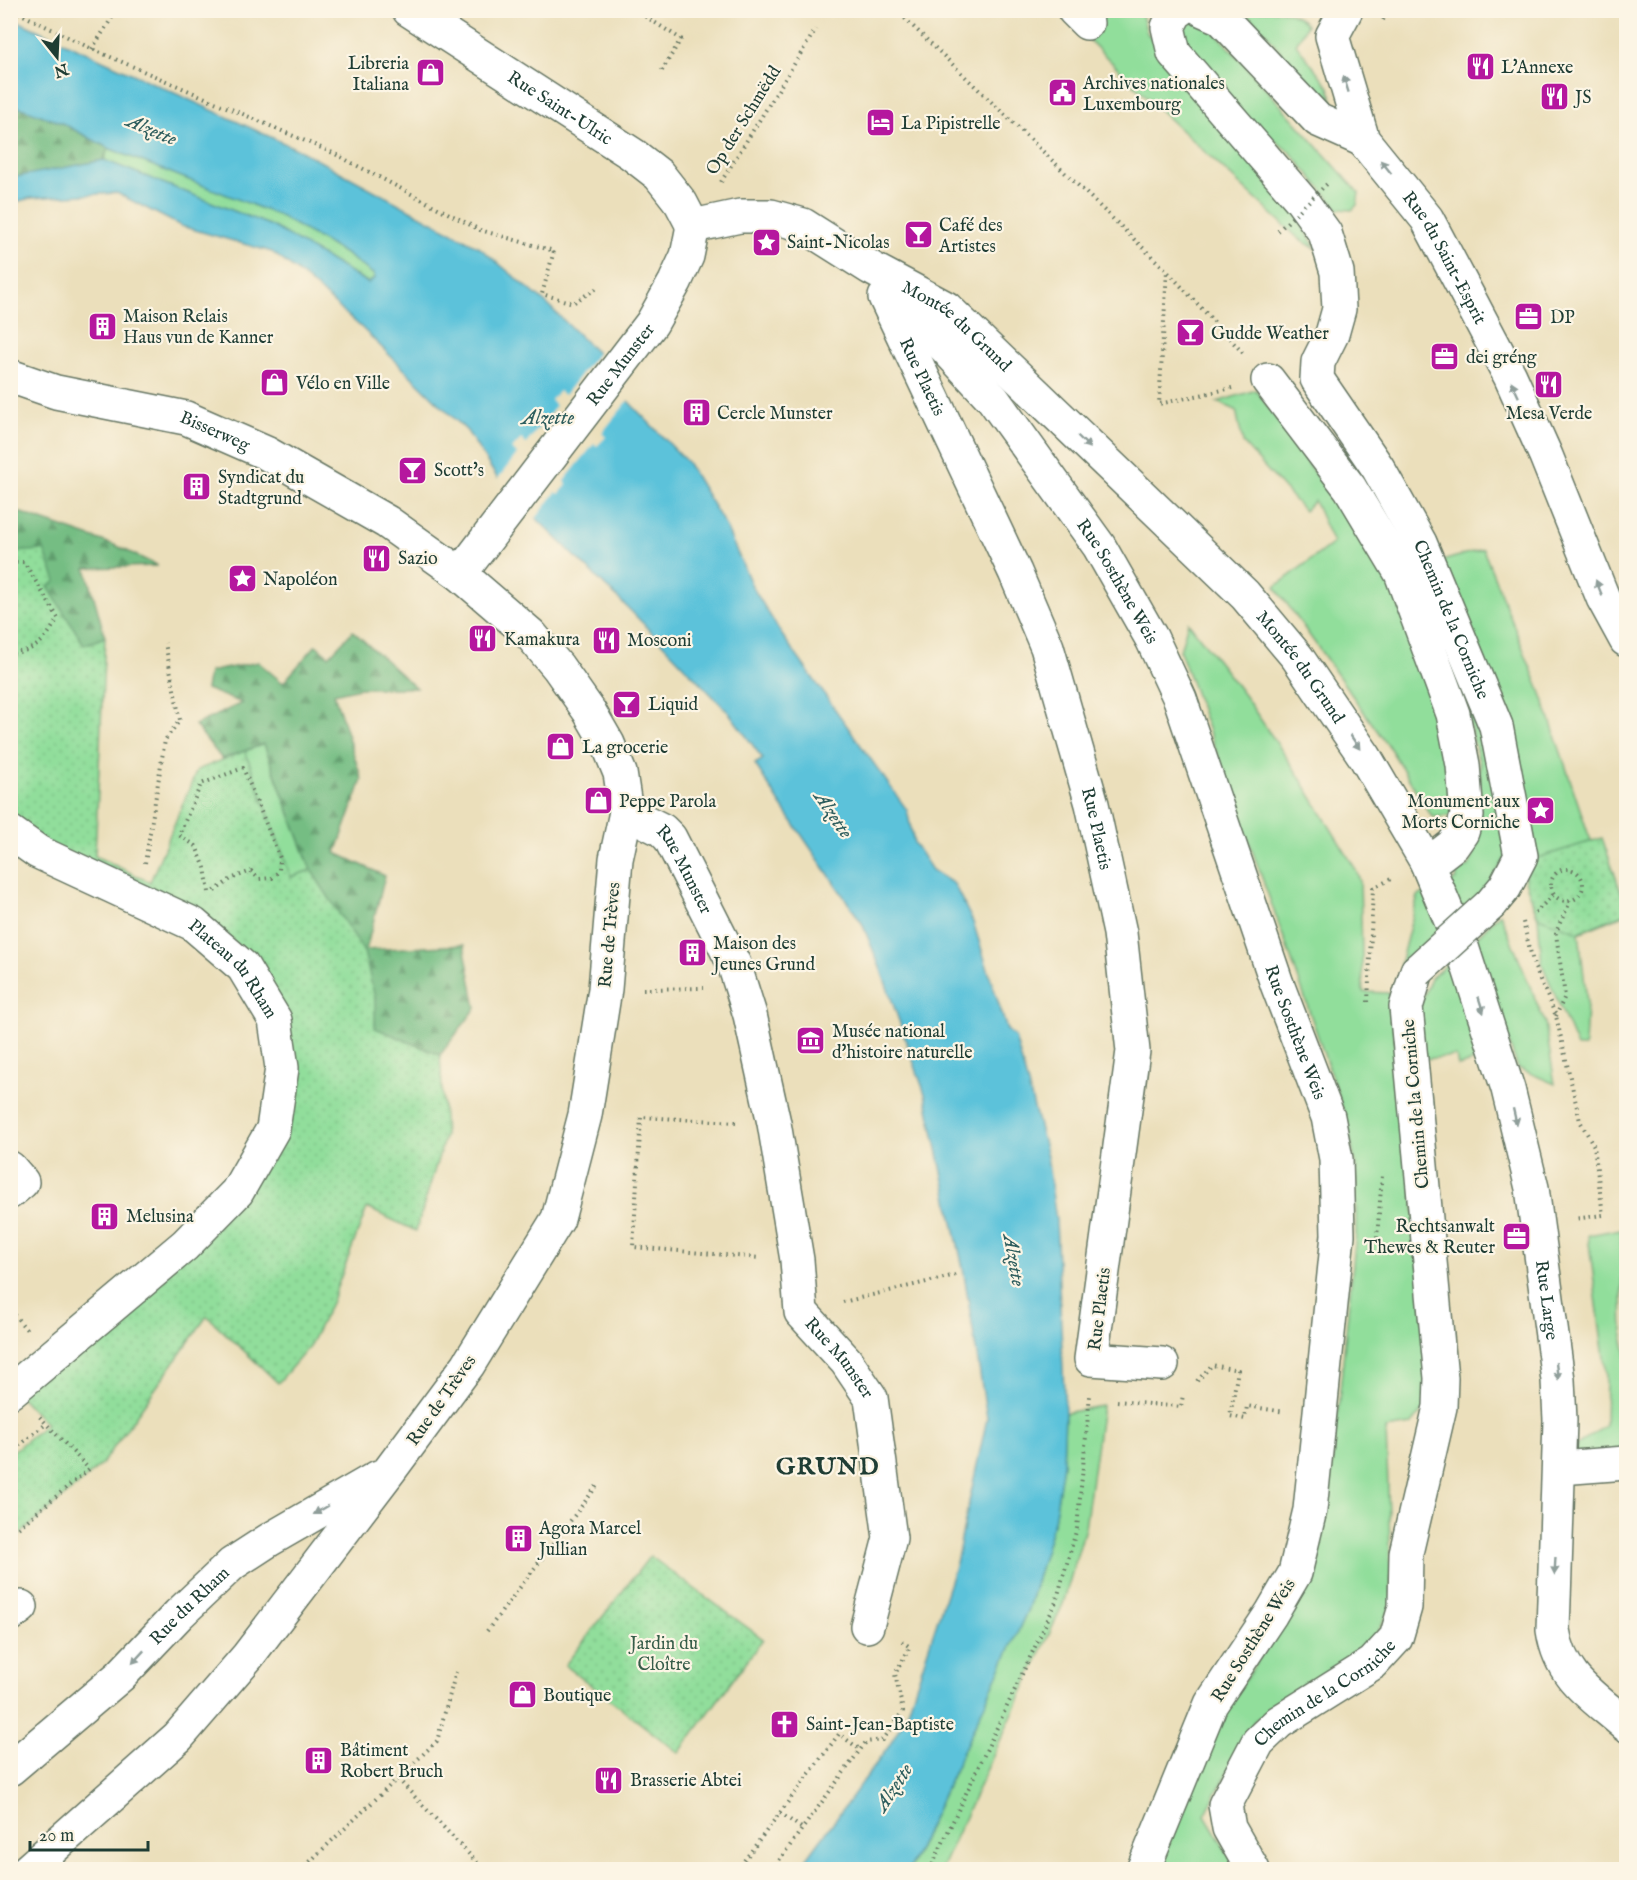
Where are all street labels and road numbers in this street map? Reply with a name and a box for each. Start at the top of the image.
street label: Op der Schmëdd [701,61,787,180]
street label: Rue Saint-Ulric [503,67,616,151]
street label: Rue du Saint-Esprit [1396,187,1491,329]
street label: Montée du Grund [897,276,1016,378]
street label: Rue Munster [583,319,661,411]
street label: Rue Plaetis [893,334,950,420]
street label: Bisserweg [176,407,253,458]
street label: Rue Sosthène Weis [1070,515,1163,648]
street label: Chemin de la Corniche [1407,537,1494,703]
street label: Montée du Grund [1250,606,1349,729]
street label: Rue Plaetis [1075,785,1116,872]
street label: Rue Munster [650,821,717,919]
street label: Rue de Trèves [594,881,627,989]
street label: Plateau du Rham [183,915,282,1023]
street label: Rue Sosthène Weis [1258,962,1330,1103]
street label: Chemin de la Corniche [1398,1018,1435,1190]
street label: Rue Large [1529,1259,1562,1342]
street label: Rue Plaetis [1084,1266,1117,1352]
street label: Rue Munster [799,1313,878,1404]
street label: Rue de Trèves [402,1351,482,1451]
street label: Rue du Rham [145,1562,235,1651]
street label: Rue Sosthène Weis [1207,1575,1302,1707]
street label: Chemin de la Corniche [1250,1635,1402,1753]

